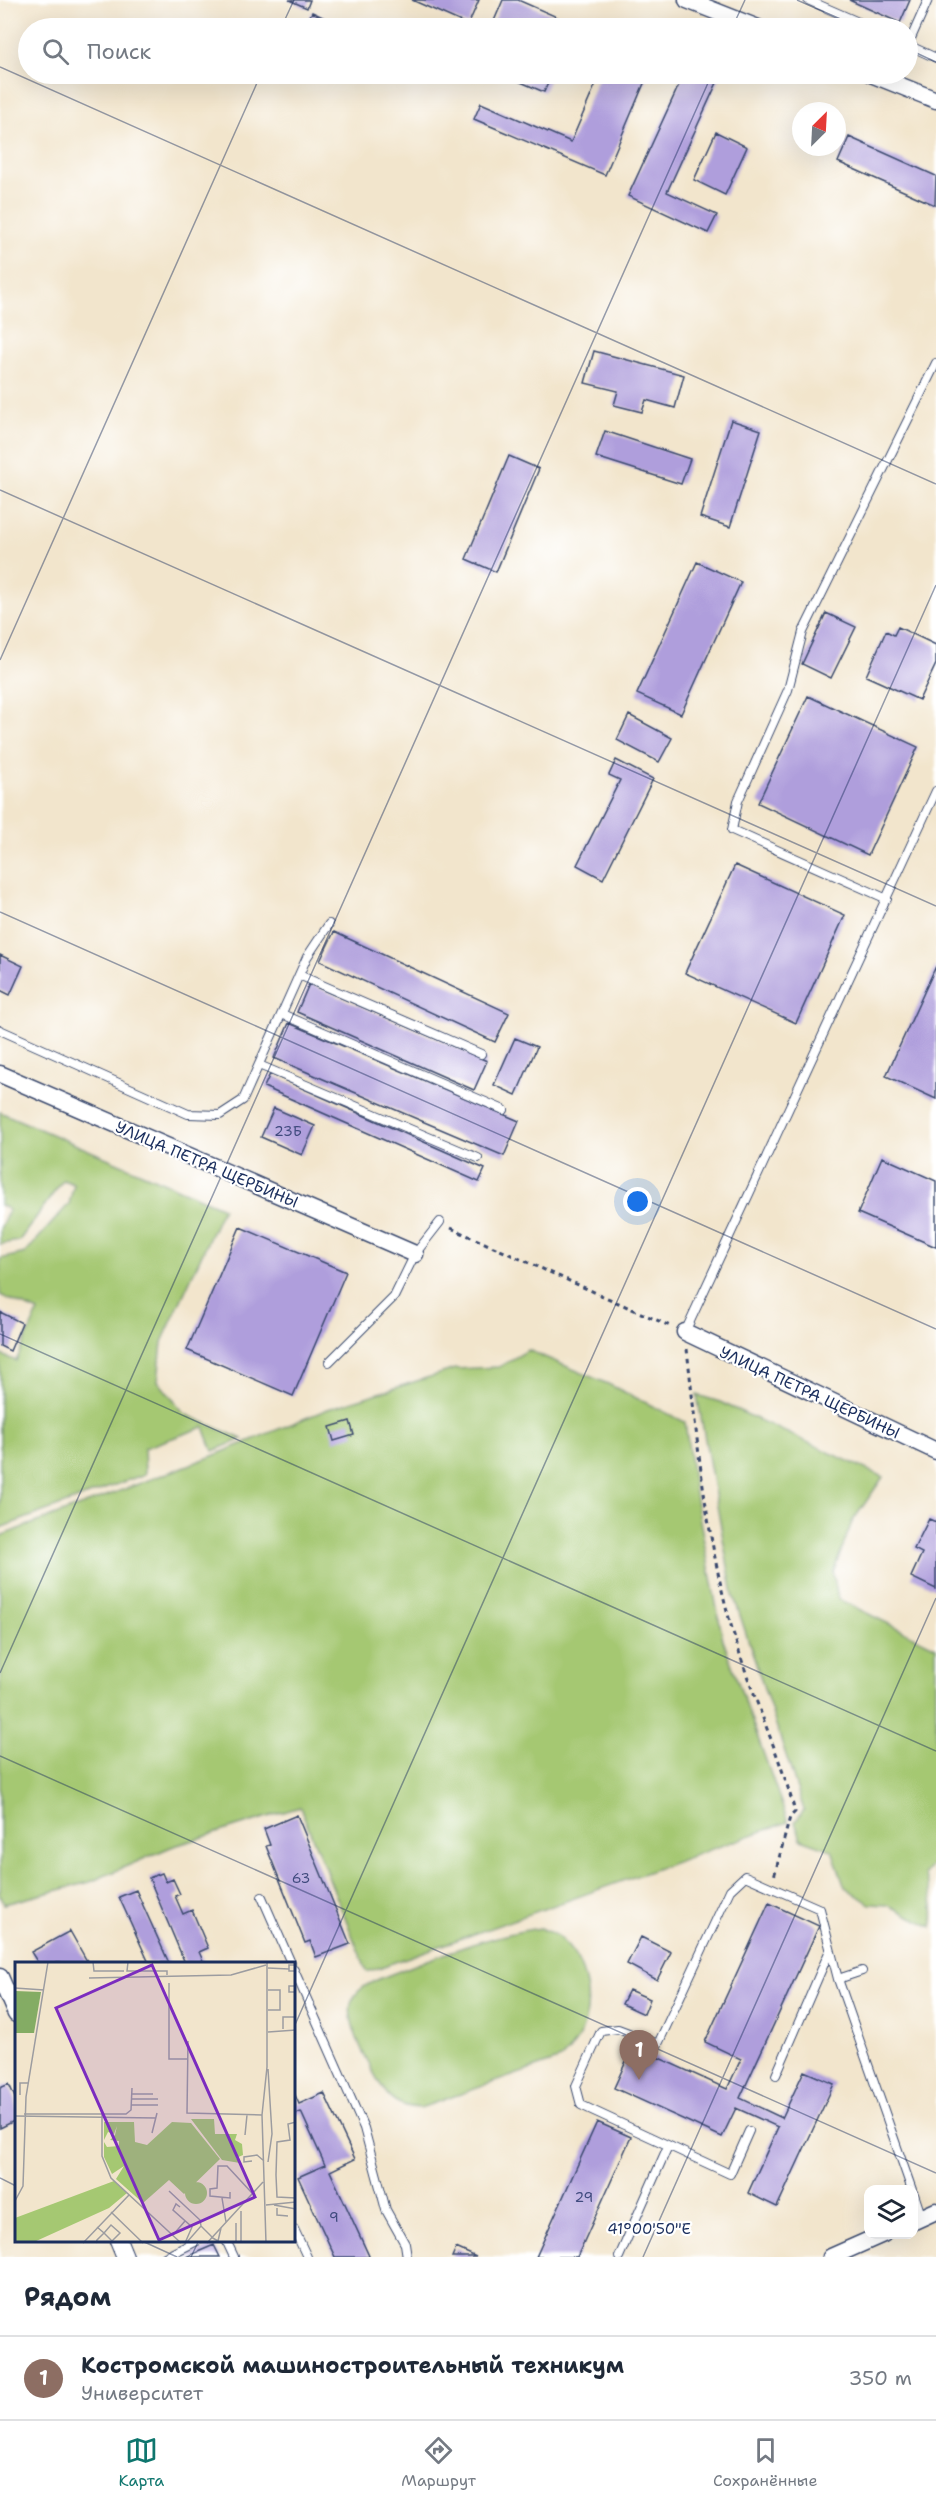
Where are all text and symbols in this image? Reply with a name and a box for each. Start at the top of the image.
search box [18,18,918,84]
icon: search [39,35,72,68]
text: Поиск [87,37,151,66]
north arrow [792,102,846,156]
street label: УЛИЦА ПЕТРА ЩЕРБИНЫ [112,1116,301,1213]
house number: 23Б [274,1122,302,1140]
your location [623,1187,652,1216]
street label: УЛИЦА ПЕТРА ЩЕРБИНЫ [716,1341,903,1444]
house number: 63 [292,1869,310,1887]
inset map [15,1962,296,2242]
pin: 1 [620,2030,658,2080]
map controls [864,2185,918,2239]
button: layers [864,2185,918,2239]
house number: 29 [575,2188,593,2206]
house number: 9 [329,2208,339,2226]
text: 41°00'50"E [607,2219,691,2239]
text: Рядом [24,2279,111,2314]
text: Костромской машиностроительный техникум [81,2351,624,2380]
text: 1 [39,2365,48,2391]
text: 350 m [848,2365,912,2391]
text: Университет [81,2380,203,2406]
tab: Карта [119,2434,164,2491]
tab: Маршрут [401,2434,476,2491]
tab: Сохранённые [713,2434,817,2491]

